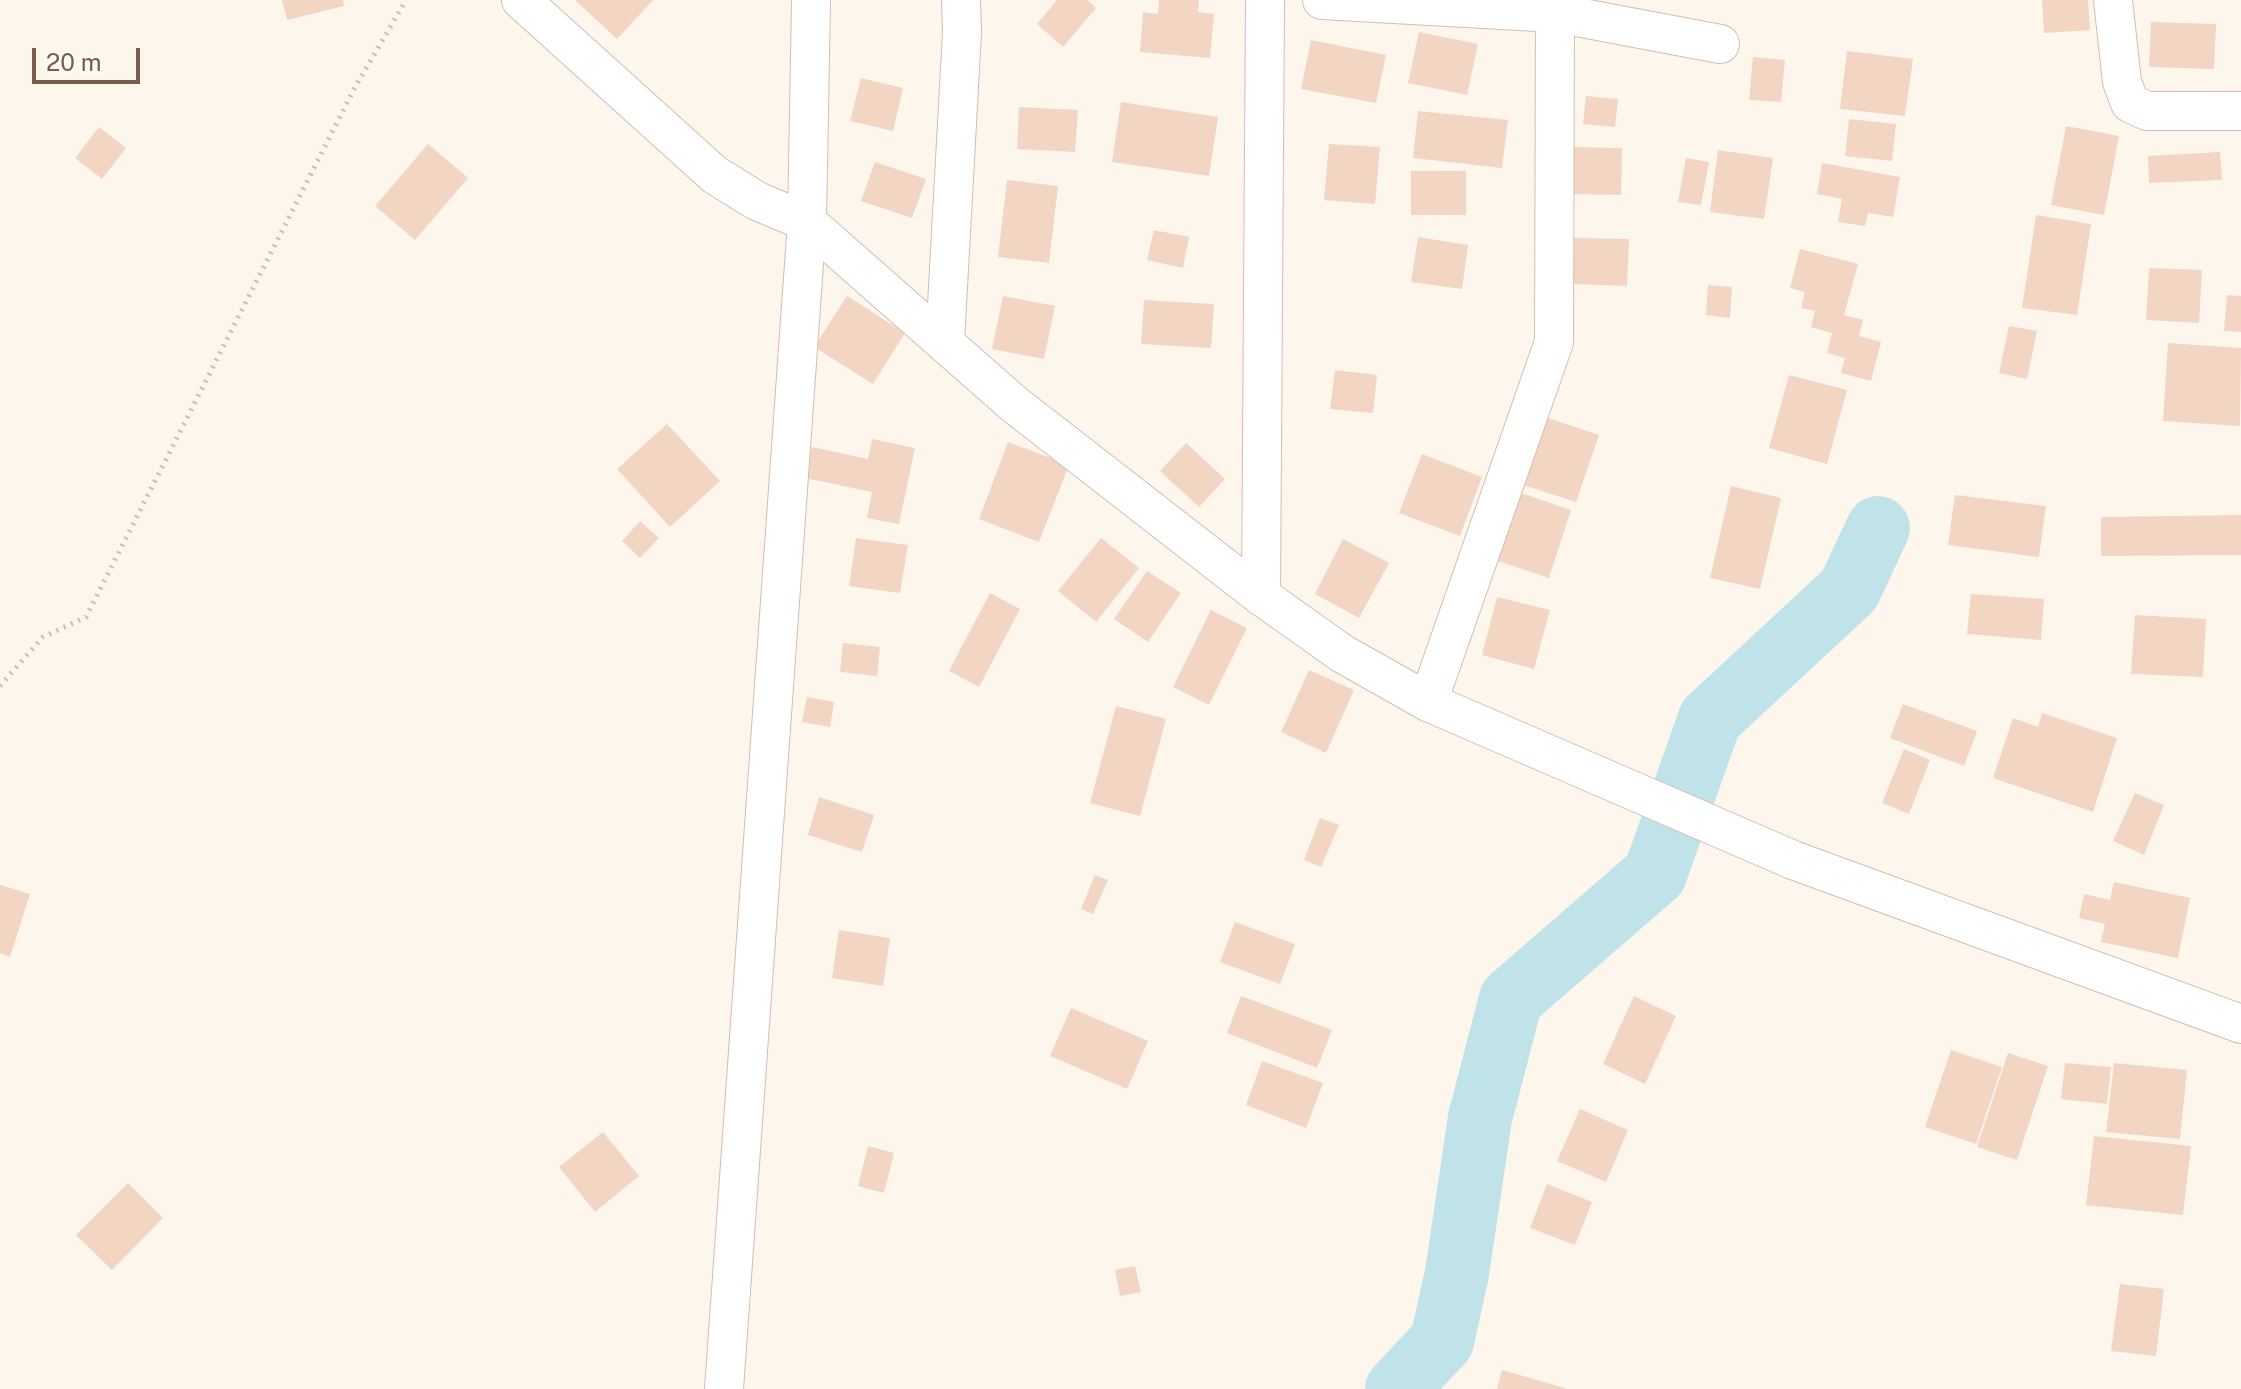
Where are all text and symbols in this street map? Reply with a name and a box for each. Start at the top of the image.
scale bar [36,32,144,82]
text: 20 m [46,48,102,76]

